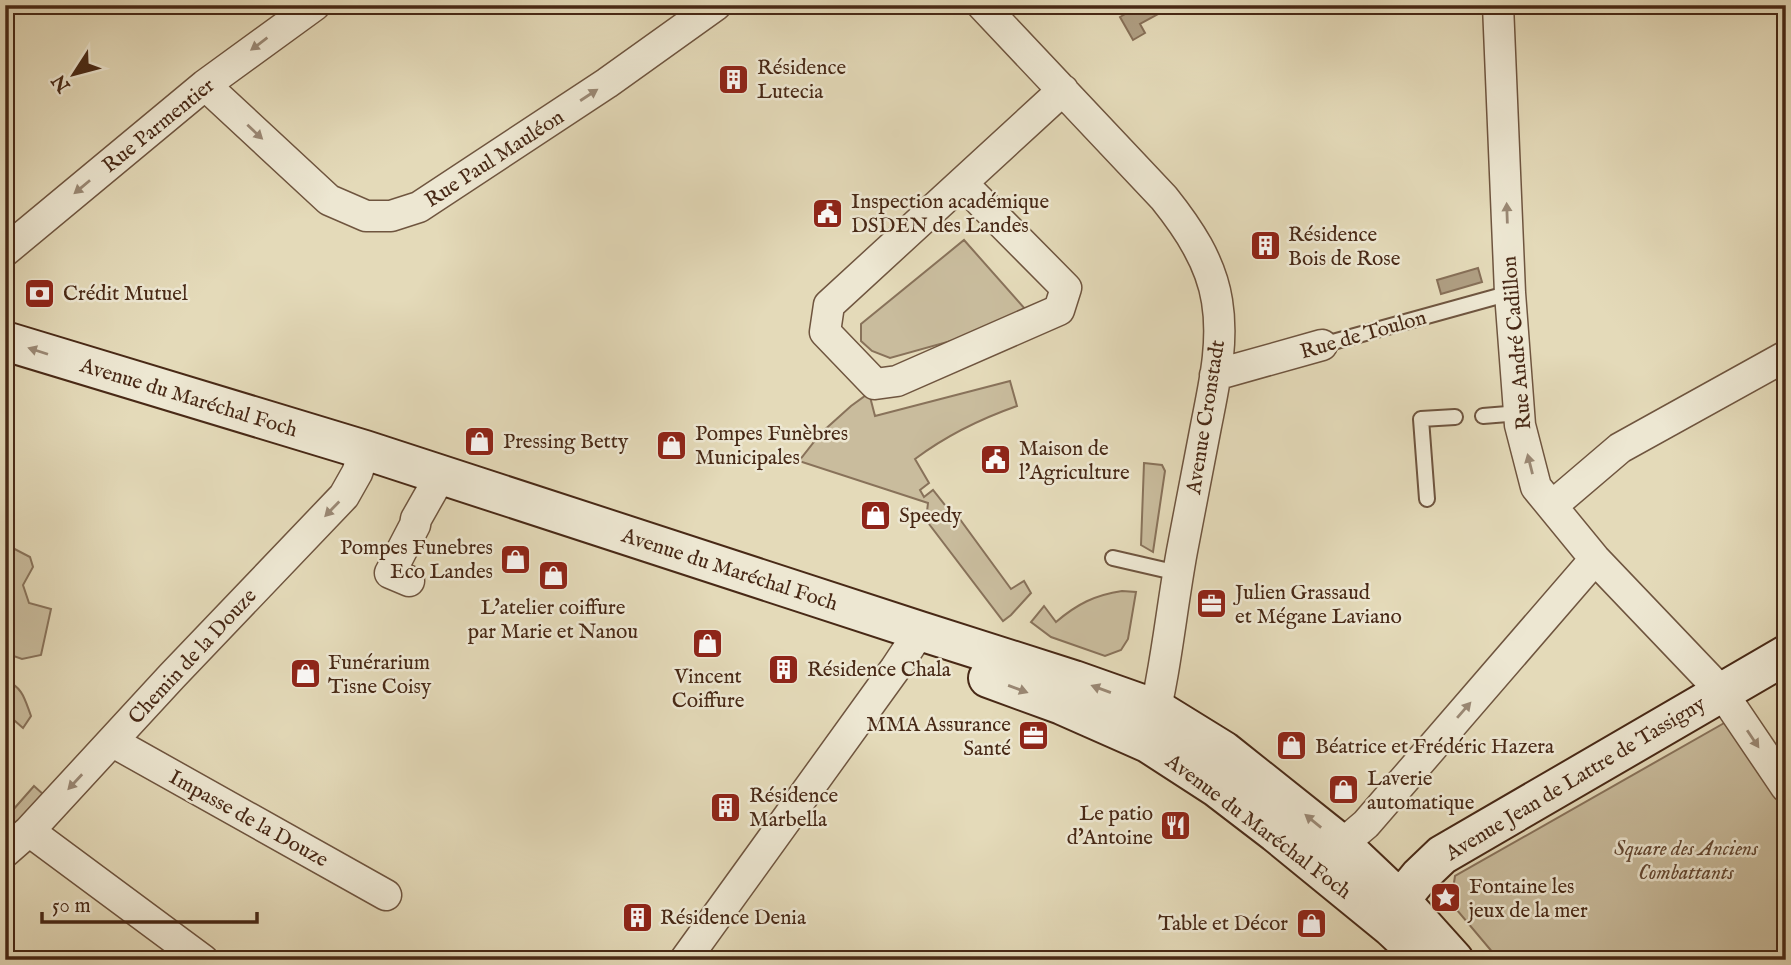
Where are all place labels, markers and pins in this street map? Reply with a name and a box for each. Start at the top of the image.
place label: Résidence Lutecia [757,55,846,106]
building icon: Résidence Lutecia [717,62,751,96]
place label: Inspection académique DSDEN des Landes [851,189,1049,240]
public building icon: Inspection académique DSDEN des Landes [811,196,845,230]
place label: Résidence Bois de Rose [1288,222,1401,273]
building icon: Résidence Bois de Rose [1248,229,1282,263]
bank icon: Crédit Mutuel [23,276,57,310]
place label: Crédit Mutuel [63,281,188,308]
place label: Pompes Funèbres Municipales [695,421,848,472]
shop icon: Pressing Betty [463,424,497,458]
shop icon: Pompes Funèbres Municipales [655,428,689,462]
place label: Pressing Betty [503,429,629,456]
place label: Maison de l'Agriculture [1019,436,1130,487]
public building icon: Maison de l'Agriculture [979,443,1013,477]
shop icon: Speedy [859,498,893,532]
place label: Speedy [899,503,963,530]
place label: Pompes Funebres Eco Landes [340,535,493,586]
shop icon: Pompes Funebres Eco Landes [499,542,533,576]
shop icon: L'atelier coiffure par Marie et Nanou [536,558,570,592]
place label: Julien Grassaud et Mégane Laviano [1233,580,1402,631]
office icon: Julien Grassaud et Mégane Laviano [1195,587,1229,621]
place label: L'atelier coiffure par Marie et Nanou [468,595,638,646]
shop icon: Vincent Coiffure [691,627,725,661]
place label: Funérarium Tisne Coisy [328,650,432,701]
building icon: Résidence Chala [767,652,801,686]
shop icon: Funérarium Tisne Coisy [288,657,322,691]
place label: Résidence Chala [807,657,952,684]
place label: Vincent Coiffure [672,664,745,715]
place label: MMA Assurance Santé [866,712,1011,763]
office icon: MMA Assurance Santé [1017,719,1051,753]
shop icon: Béatrice et Frédéric Hazera [1275,729,1309,763]
place label: Béatrice et Frédéric Hazera [1315,734,1555,761]
place label: Laverie automatique [1367,766,1475,817]
shop icon: Laverie automatique [1327,773,1361,807]
place label: Résidence Marbella [749,783,838,834]
building icon: Résidence Marbella [709,790,743,824]
place label: Le patio d'Antoine [1067,801,1153,852]
restaurant icon: Le patio d'Antoine [1159,808,1193,842]
place label: Fontaine les jeux de la mer [1467,874,1588,925]
place icon: Fontaine les jeux de la mer [1429,881,1463,915]
building icon: Résidence Denia [620,900,654,934]
place label: Résidence Denia [660,905,807,932]
shop icon: Table et Décor [1294,906,1328,940]
place label: Table et Décor [1158,911,1288,938]

